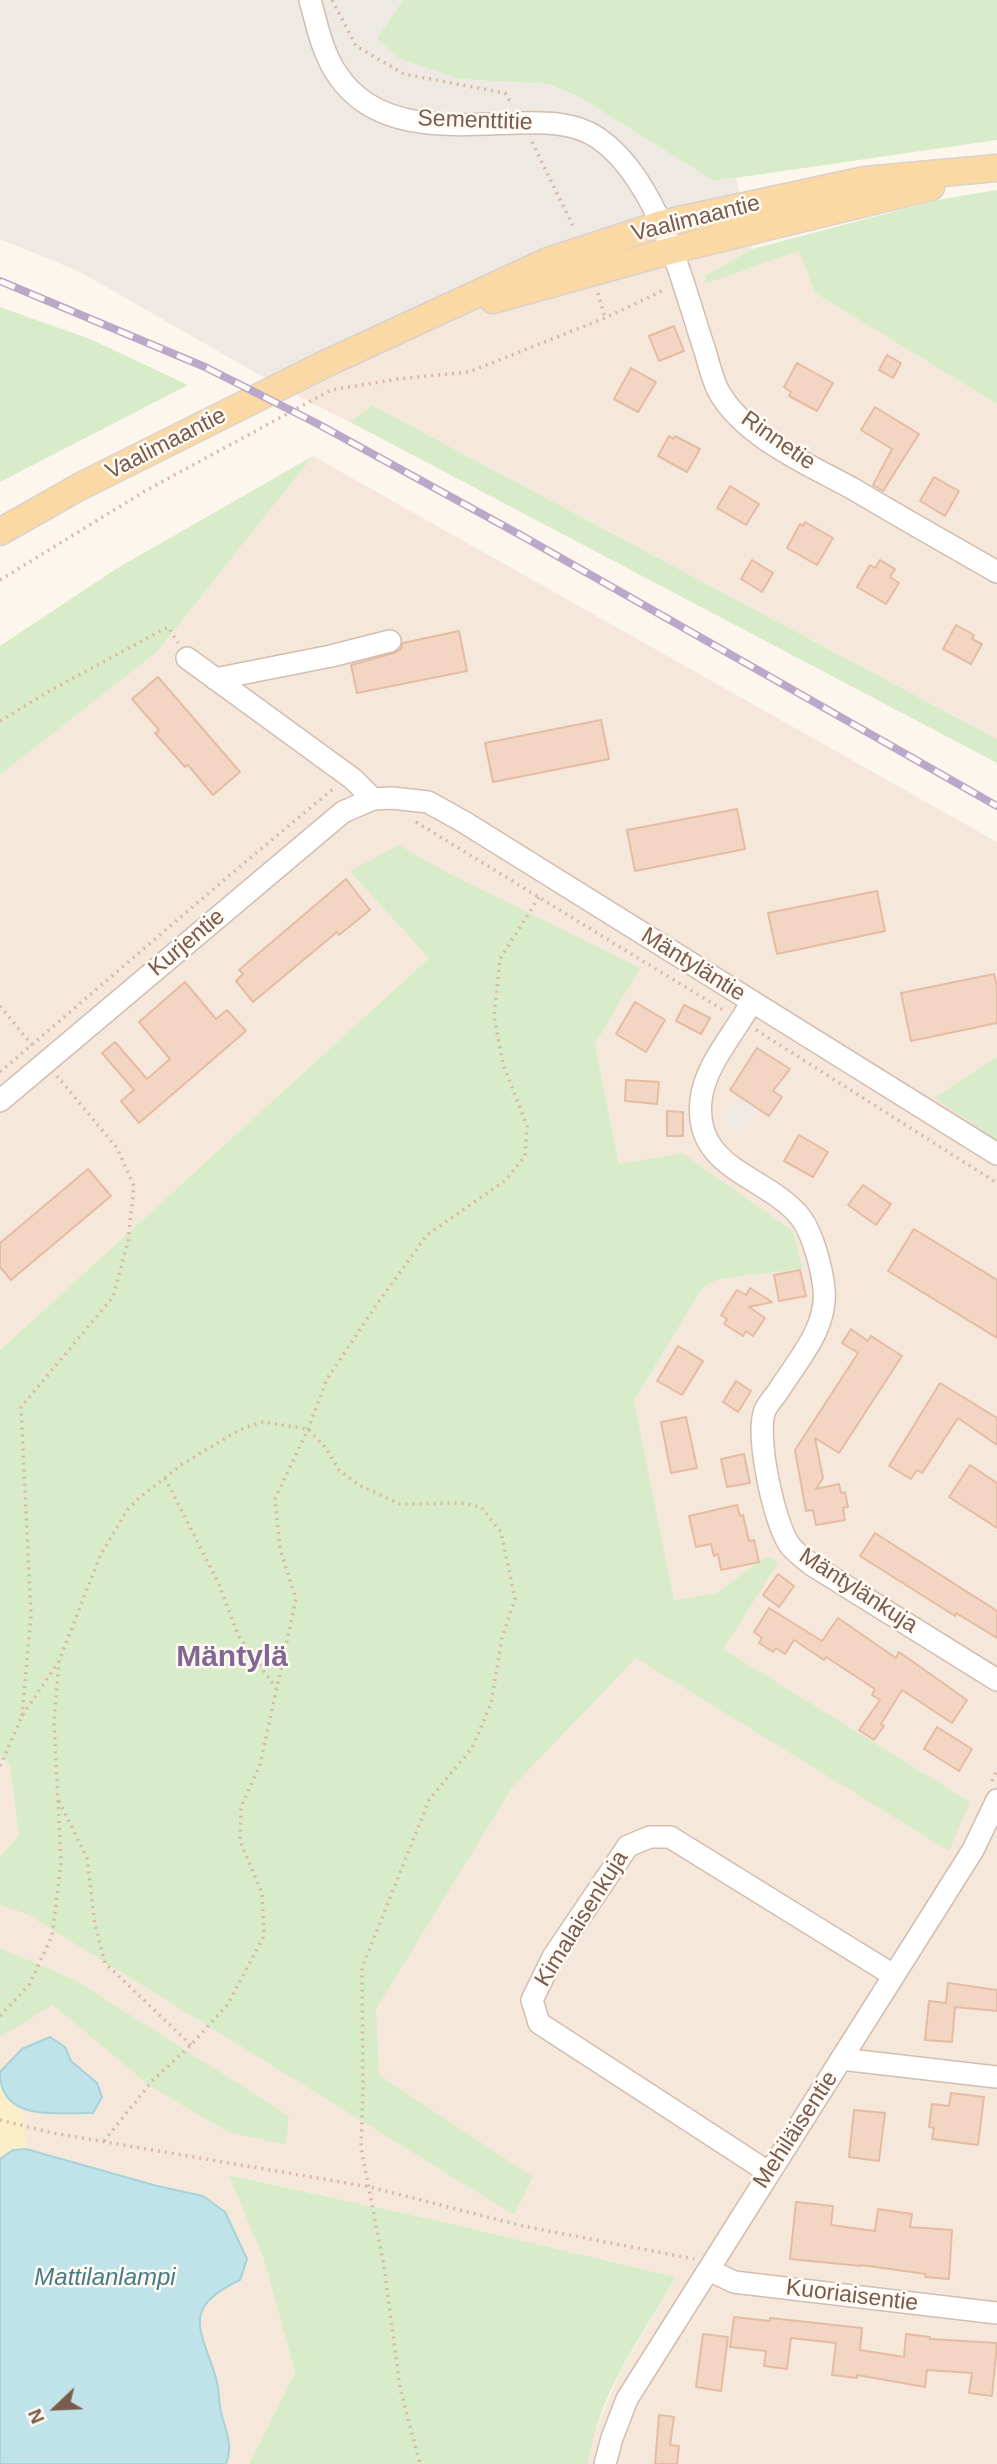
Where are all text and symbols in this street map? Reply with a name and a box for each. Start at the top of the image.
street label: Sementtitie [417,105,533,137]
street label: Vaalimaantie [629,190,763,248]
street label: Vaalimaantie [101,402,231,486]
street label: Rinnetie [736,405,820,477]
street label: Kurjentie [143,903,231,983]
street label: Mäntyläntie [636,922,750,1008]
street label: Mäntylänkuja [794,1543,922,1639]
district label: Mäntylä [176,1640,288,1676]
street label: Kimalaisenkuja [529,1846,635,1992]
street label: Mehiläisentie [748,2066,844,2194]
water label: Mattilanlampi [34,2264,176,2292]
street label: Kuoriaisentie [784,2274,920,2318]
north arrow [21,2373,91,2443]
text: N [24,2406,49,2427]

